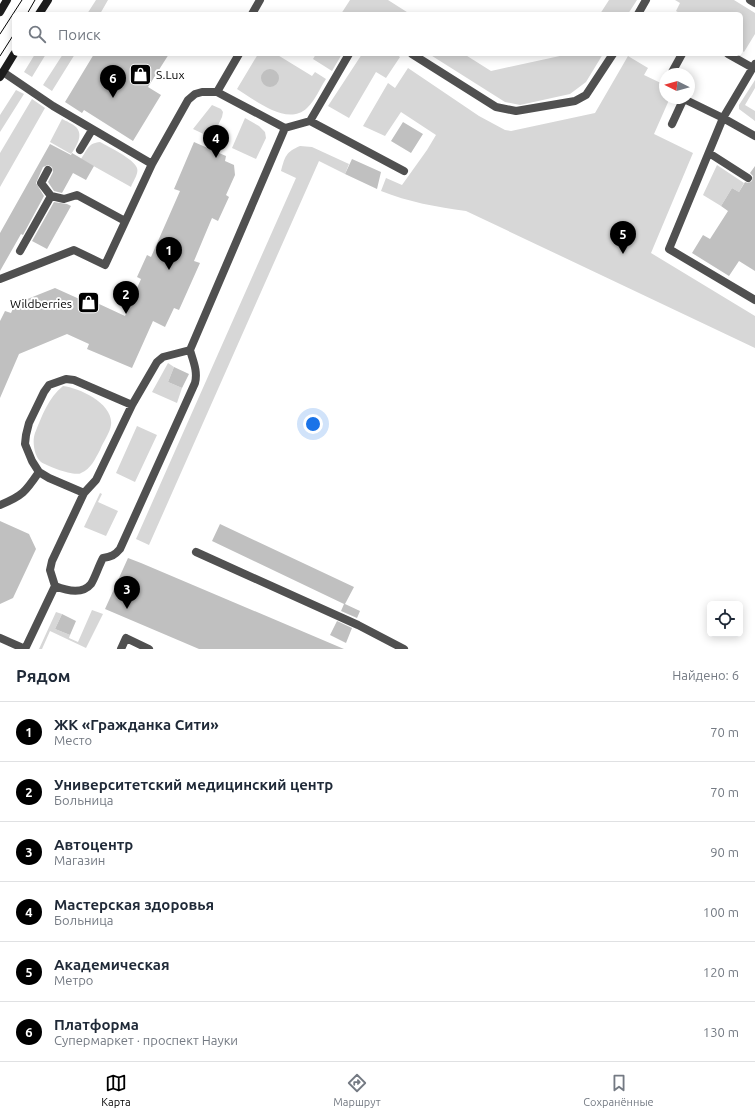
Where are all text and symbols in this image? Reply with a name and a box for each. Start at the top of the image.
search box [12,12,743,56]
icon: search [26,23,48,45]
text: Поиск [58,26,101,43]
shop icon: S.Lux [128,61,154,87]
pin: 6 [100,65,126,98]
place label: S.Lux [156,68,184,81]
north arrow [659,68,695,104]
pin: 4 [203,125,229,158]
pin: 5 [610,221,636,254]
pin: 1 [156,237,182,270]
pin: 2 [113,281,139,314]
shop icon: Wildberries [75,290,101,316]
place label: Wildberries [10,297,72,310]
your location [303,414,323,434]
pin: 3 [114,576,140,609]
map controls [707,601,743,637]
button: locate [707,601,743,637]
text: Рядом [16,666,71,685]
text: Найдено: 6 [672,668,739,682]
text: ЖК «Гражданка Сити» [54,716,219,733]
text: 1 [25,725,33,739]
text: 70 m [710,725,739,739]
text: Место [54,733,92,747]
text: Университетский медицинский центр [54,776,333,793]
text: 2 [25,785,33,799]
text: 70 m [710,785,739,799]
text: Больница [54,793,113,807]
text: Автоцентр [54,836,133,853]
text: 3 [25,845,33,859]
text: 90 m [710,845,739,859]
text: Магазин [54,853,105,867]
text: Мастерская здоровья [54,896,214,913]
text: 4 [25,905,33,919]
text: 100 m [703,905,739,919]
text: Больница [54,913,113,927]
text: Академическая [54,956,170,973]
text: 5 [25,965,33,979]
text: 120 m [703,965,739,979]
text: Метро [54,973,93,987]
text: Платформа [54,1016,139,1033]
text: 6 [25,1025,33,1039]
text: 130 m [703,1025,739,1039]
text: Супермаркет · проспект Науки [54,1033,238,1047]
tab: Карта [101,1072,131,1108]
tab: Маршрут [333,1072,381,1108]
tab: Сохранённые [583,1072,654,1108]

